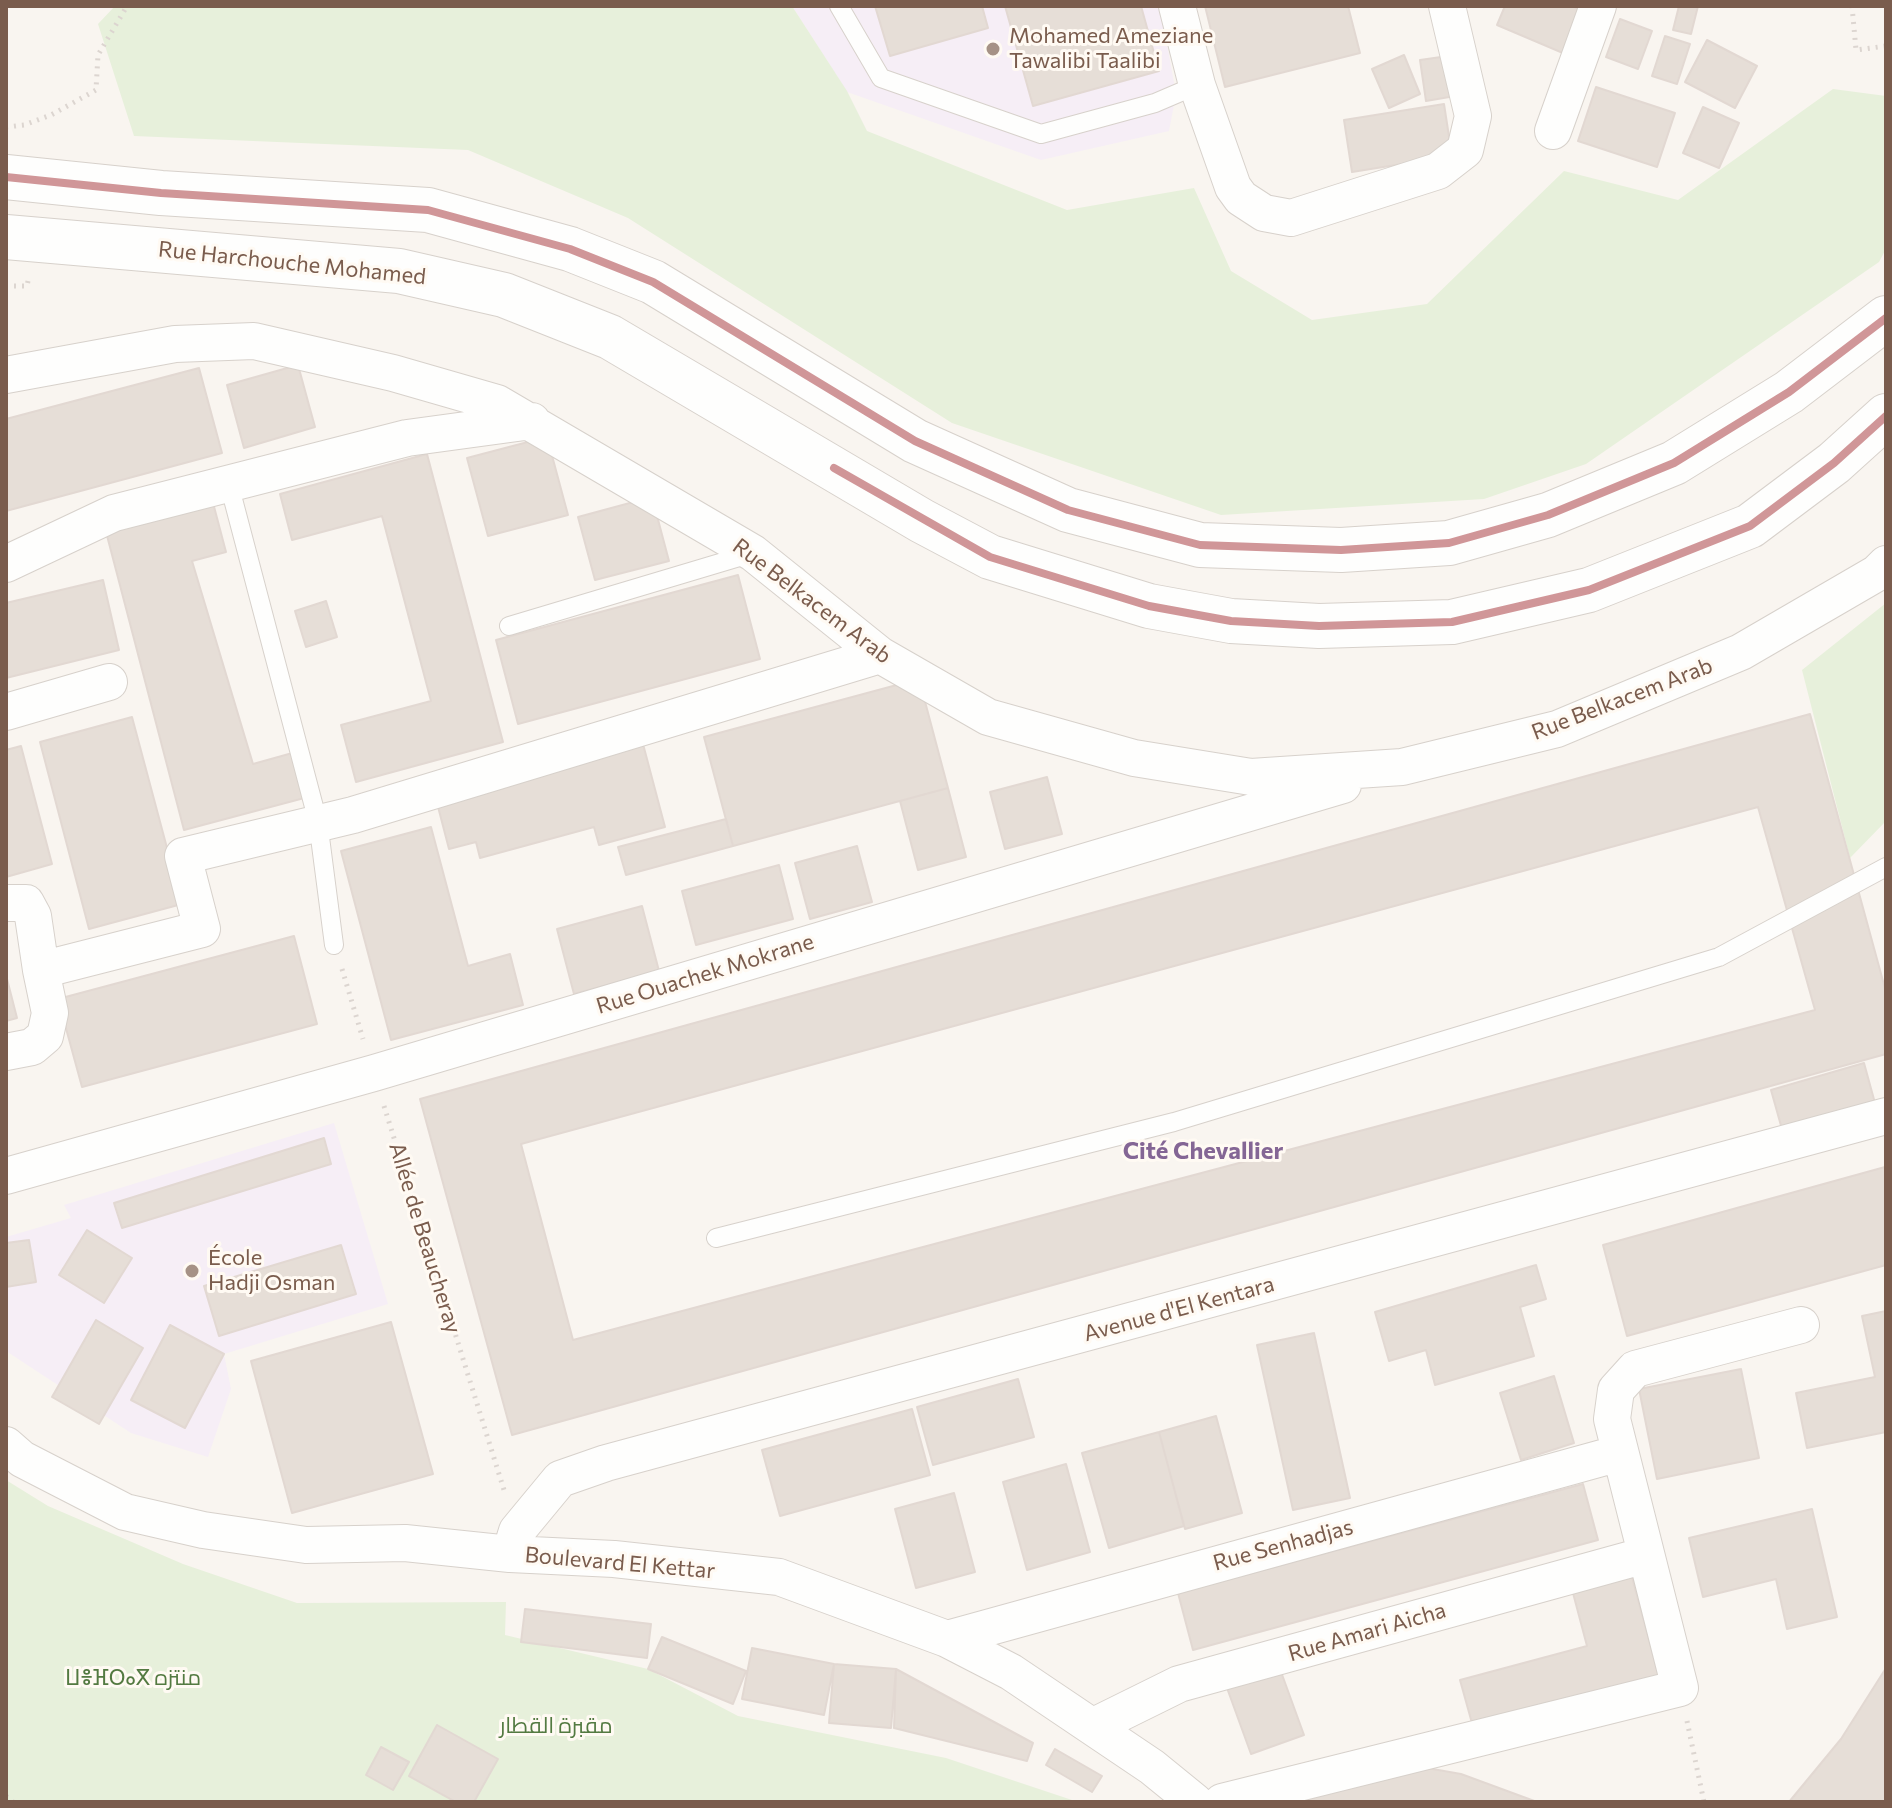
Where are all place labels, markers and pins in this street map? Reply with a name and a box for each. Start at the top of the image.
place label: Mohamed Ameziane Tawalibi Taalibi [1009,23,1213,74]
marker: Mohamed Ameziane Tawalibi Taalibi [984,40,1002,58]
place label: École Hadji Osman [208,1245,335,1296]
marker: École Hadji Osman [183,1262,201,1280]

